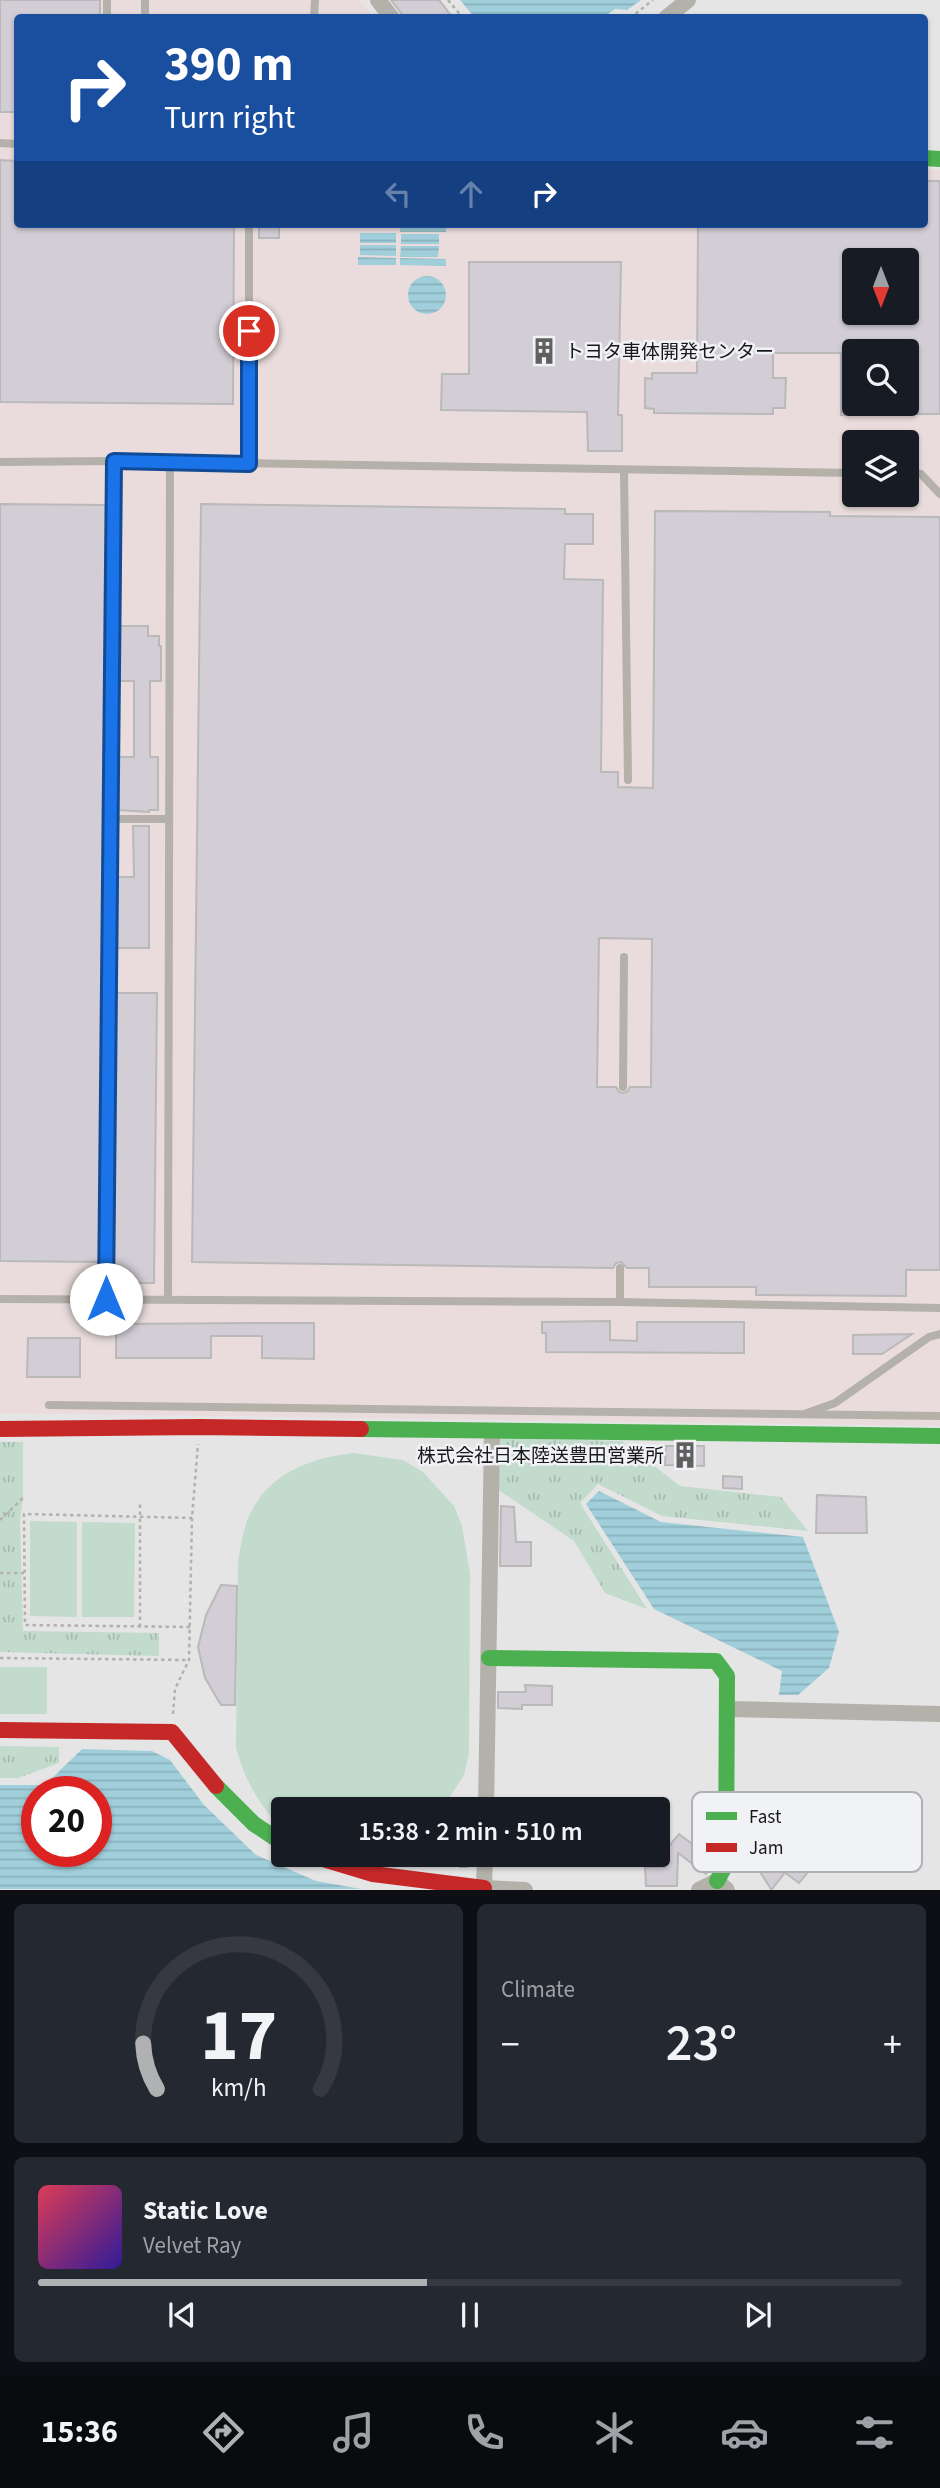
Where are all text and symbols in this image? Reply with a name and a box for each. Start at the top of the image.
text: 390 m [164,30,293,100]
icon: right [49,42,140,133]
text: Turn right [164,95,295,141]
icon: left [379,175,417,213]
icon: ahead [452,175,490,213]
icon: right [525,175,563,213]
north arrow [842,248,919,326]
map controls [842,248,919,507]
pin [219,301,279,361]
icon: arrive [230,312,268,350]
building icon: トヨタ車体開発センター [529,336,559,366]
place label: トヨタ車体開発センター [565,339,774,366]
button: search [842,339,919,416]
button: layers [842,430,919,507]
position arrow [69,1262,143,1336]
building icon: 株式会社日本陸送豊田営業所 [670,1440,700,1470]
place label: 株式会社日本陸送豊田営業所 [417,1443,664,1470]
speed limit sign: 20 [21,1776,112,1867]
legend [692,1792,922,1872]
text: Fast [749,1804,782,1831]
text: 15:38 · 2 min · 510 m [358,1813,583,1850]
text: Jam [749,1835,783,1862]
text: Climate [501,1973,575,2006]
text: 17 [200,1985,277,2089]
text: 23° [666,2007,737,2081]
text: − [501,2018,520,2072]
text: + [883,2018,902,2072]
text: km/h [211,2070,266,2106]
text: Static Love [143,2192,268,2229]
text: Velvet Ray [143,2229,241,2262]
icon: previous [163,2296,201,2334]
icon: pause [451,2296,489,2334]
icon: next [739,2296,777,2334]
icon: directions [199,2408,248,2457]
icon: music [329,2408,378,2457]
icon: phone [460,2408,509,2457]
icon: climate [590,2408,639,2457]
icon: car [720,2408,769,2457]
icon: filters [850,2408,899,2457]
text: 15:36 [41,2409,118,2455]

